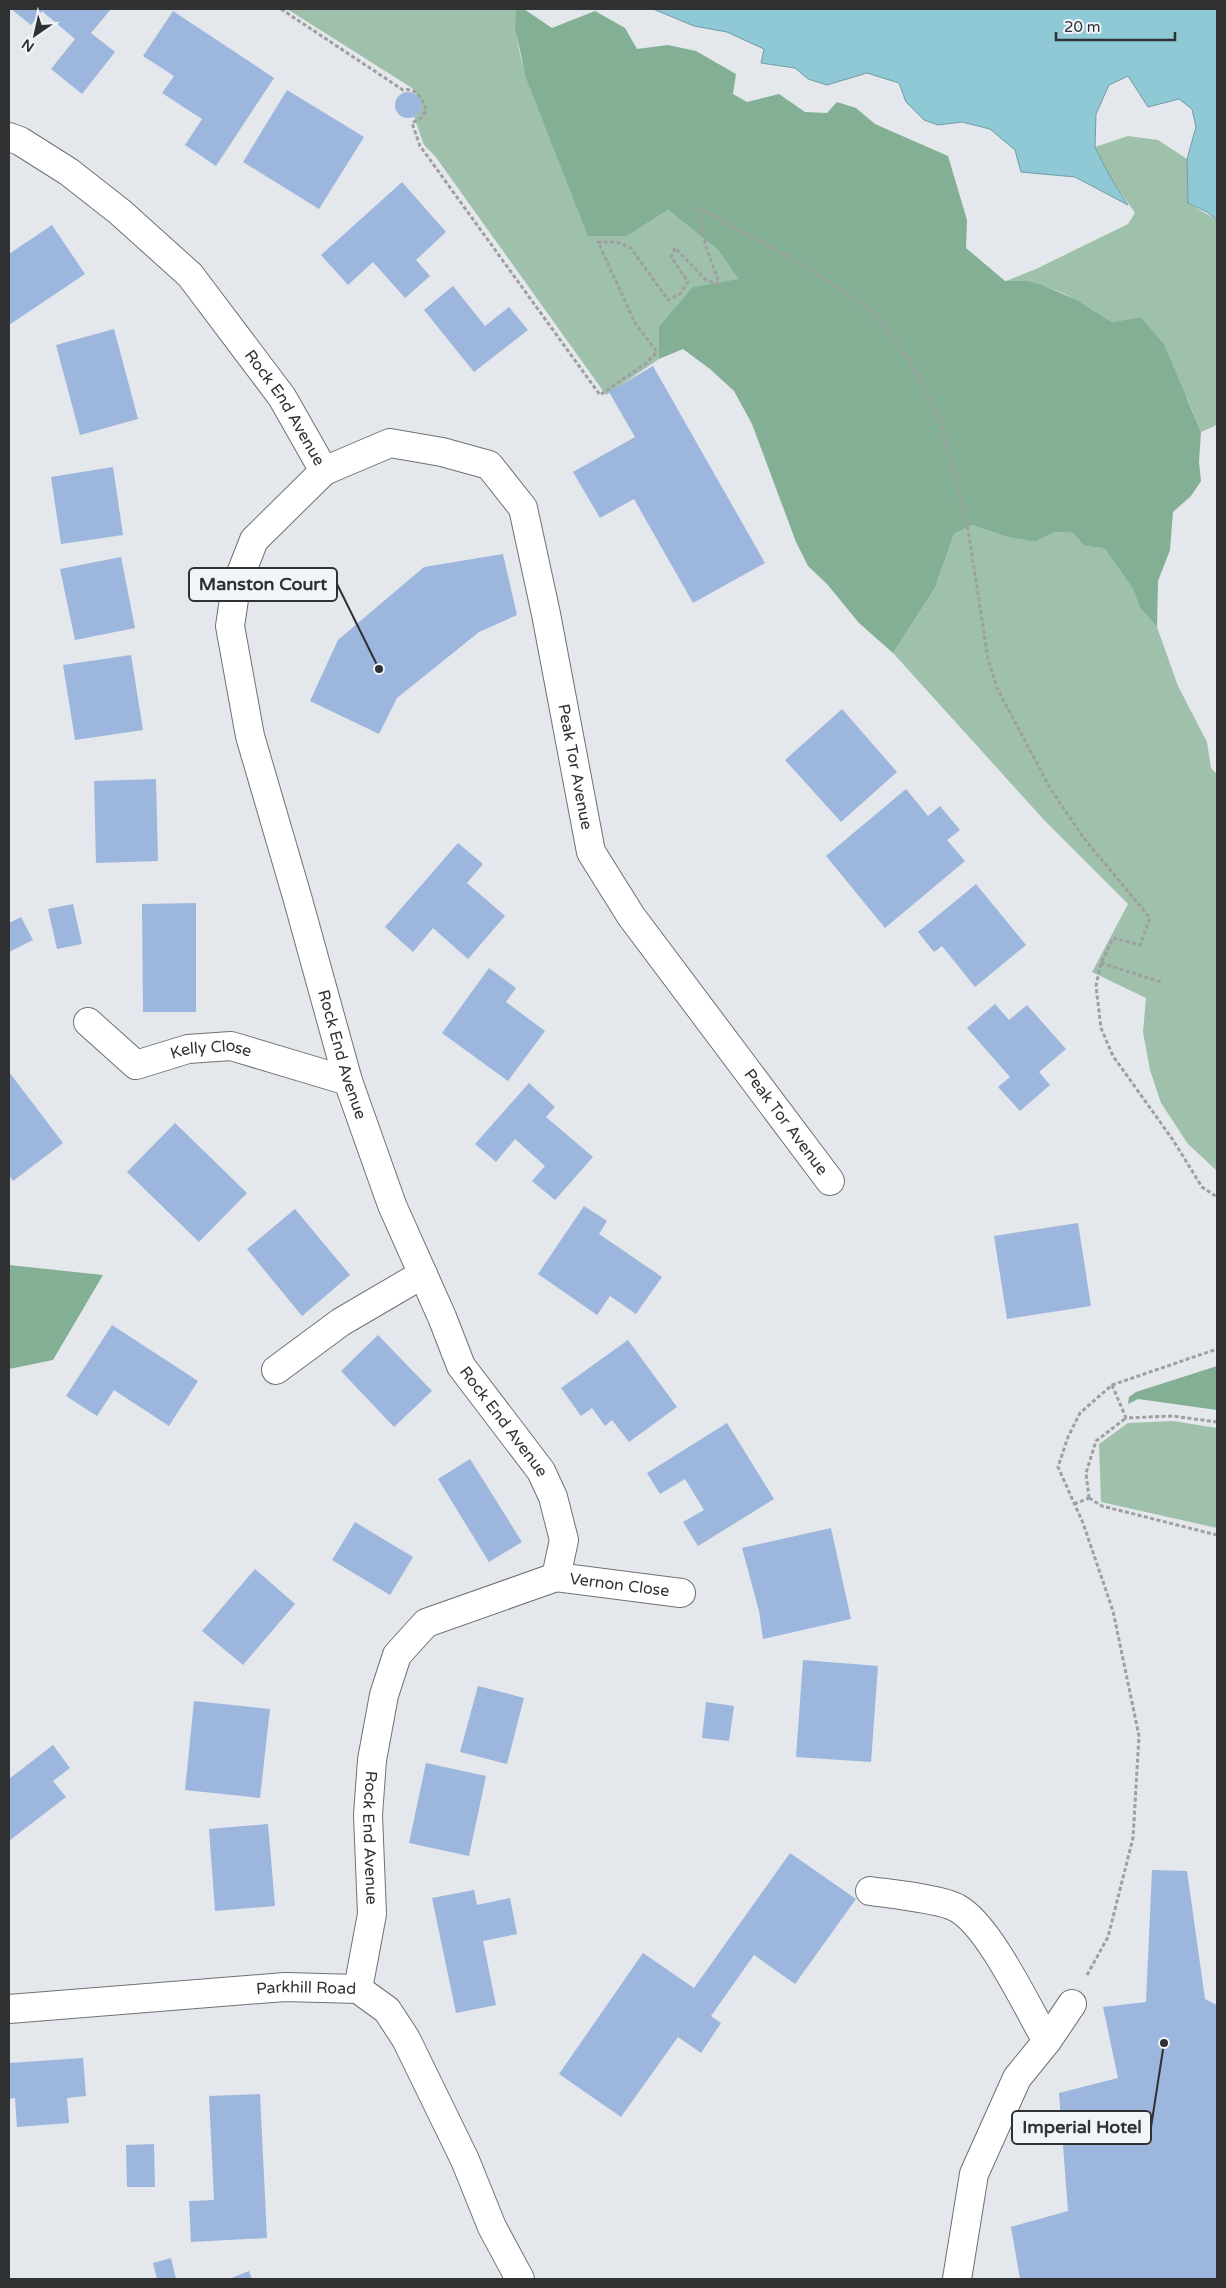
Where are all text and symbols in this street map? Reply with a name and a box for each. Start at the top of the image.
north arrow [10,10,60,60]
scale bar [1056,10,1175,42]
text: 20 m [1064,18,1101,36]
text: N [19,35,37,56]
street label: Rock End Avenue [240,346,329,469]
callout: Manston Court [189,568,337,601]
text: Manston Court [199,573,327,595]
street label: Peak Tor Avenue [553,702,597,831]
street label: Rock End Avenue [313,988,371,1122]
street label: Kelly Close [168,1036,254,1064]
street label: Peak Tor Avenue [739,1065,832,1179]
street label: Rock End Avenue [455,1362,552,1480]
street label: Vernon Close [568,1569,671,1601]
street label: Rock End Avenue [358,1770,382,1905]
street label: Parkhill Road [255,1977,357,1999]
callout: Imperial Hotel [1012,2111,1151,2144]
text: Imperial Hotel [1022,2116,1142,2138]

